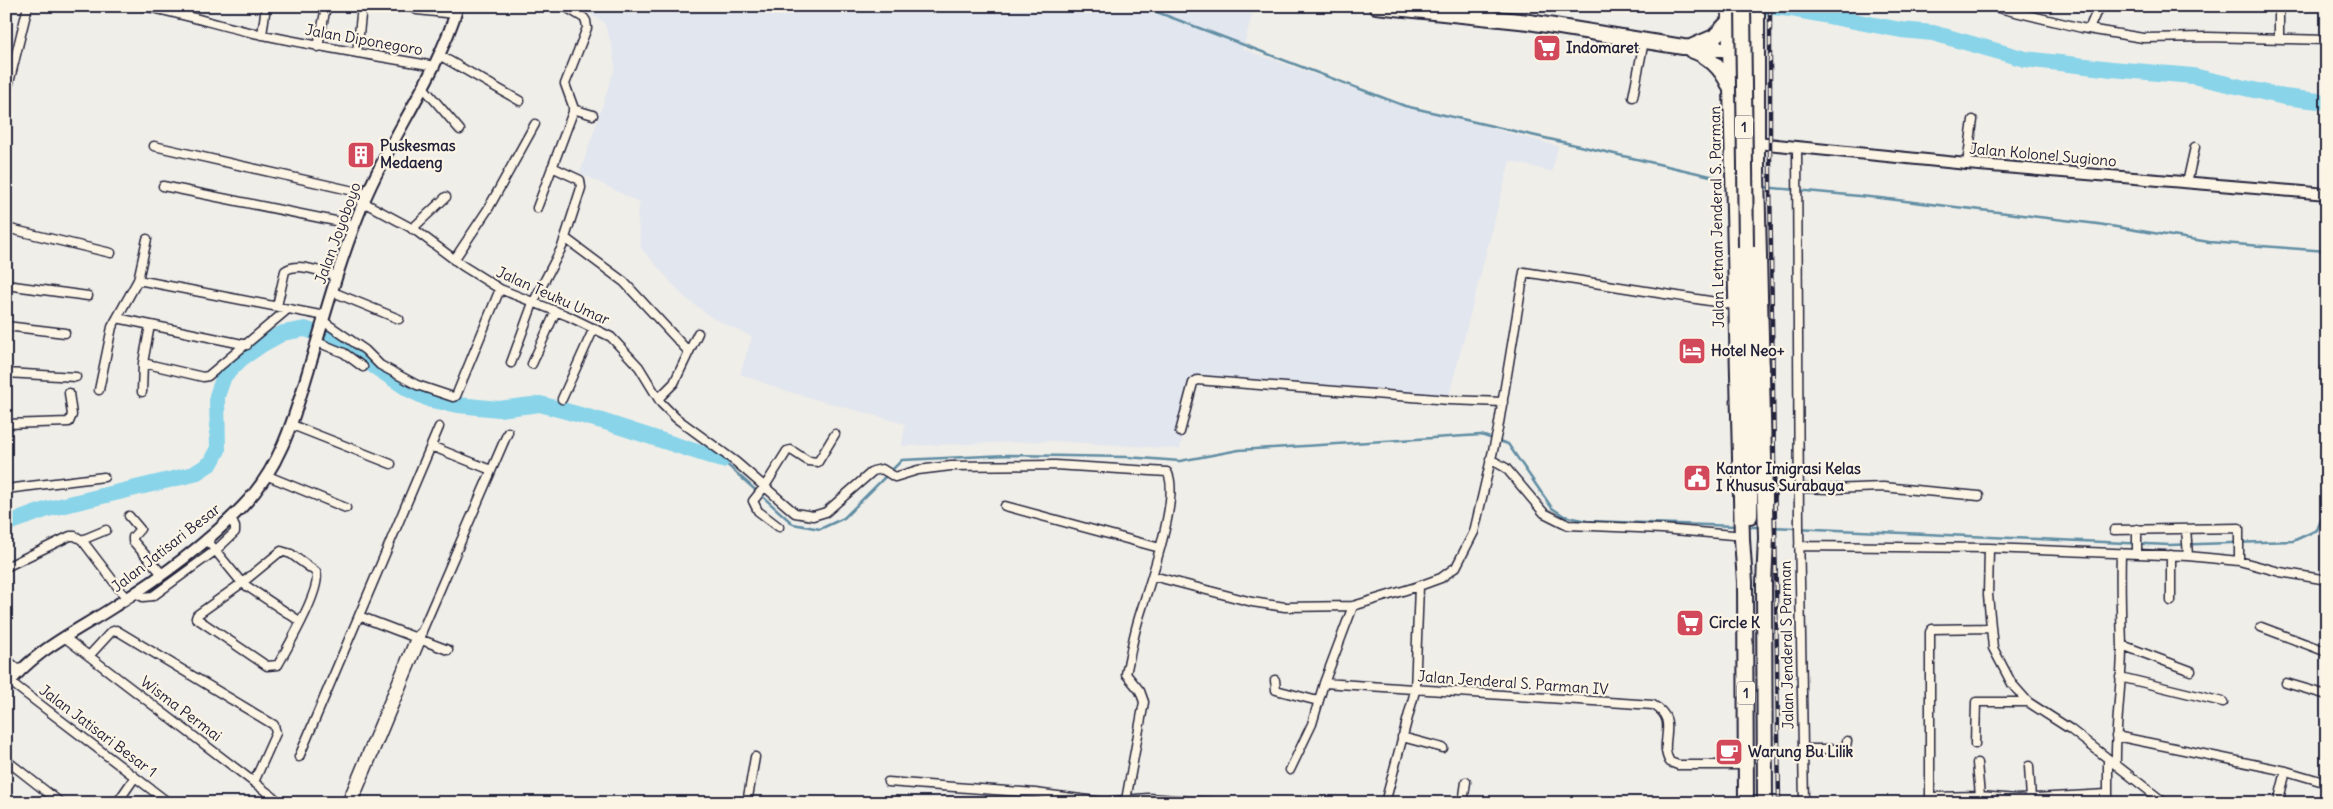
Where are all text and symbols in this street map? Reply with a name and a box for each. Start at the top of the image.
street label: Jalan Diponegoro [304,20,424,59]
supermarket icon: Indomaret [1532,33,1562,63]
place label: Indomaret [1566,38,1640,57]
street label: Jalan Letnan Jenderal S. Parman [1705,105,1728,328]
road number: 1 [1735,115,1753,138]
place label: Puskesmas Medaeng [380,136,456,173]
street label: Jalan Kolonel Sugiono [1969,139,2117,170]
building icon: Puskesmas Medaeng [346,140,376,170]
street label: Jalan Joyoboyo [310,179,365,286]
street label: Jalan Teuku Umar [494,262,613,329]
hotel icon: Hotel Neo+ [1677,336,1707,366]
place label: Hotel Neo+ [1711,341,1785,360]
place label: Kantor Imigrasi Kelas I Khusus Surabaya [1716,459,1861,496]
public building icon: Kantor Imigrasi Kelas I Khusus Surabaya [1682,463,1712,493]
street label: Jalan Jatisari Besar [108,499,224,596]
street label: Jalan Jenderal S Parman [1776,560,1797,729]
supermarket icon: Circle K [1675,608,1705,638]
place label: Circle K [1709,613,1761,632]
street label: Jalan Jenderal S. Parman IV [1417,666,1609,699]
street label: Wisma Permai [137,672,226,745]
street label: Jalan Jatisari Besar 1 [36,680,161,781]
road number: 1 [1737,681,1755,704]
cafe icon: Warung Bu Lilik [1714,737,1744,767]
place label: Warung Bu Lilik [1748,742,1854,762]

